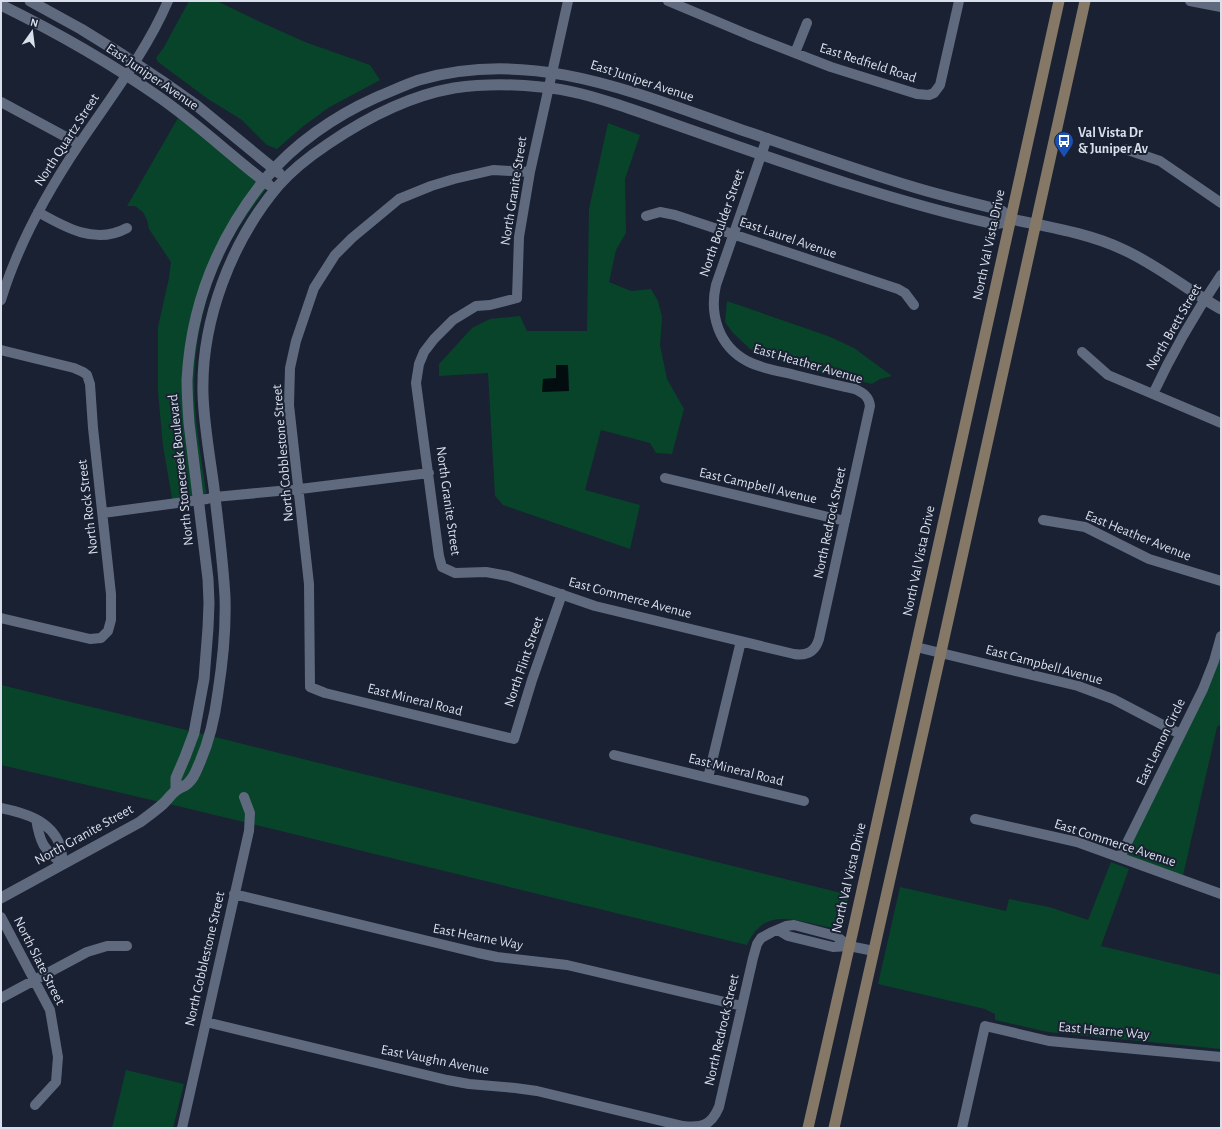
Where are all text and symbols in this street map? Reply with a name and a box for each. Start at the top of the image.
north arrow [12,12,52,52]
text: N [29,17,39,29]
street label: East Juniper Avenue [103,41,201,113]
street label: East Redfield Road [818,41,918,85]
street label: East Juniper Avenue [589,58,695,104]
street label: North Quartz Street [32,91,102,189]
place label: Val Vista Dr & Juniper Av [1078,126,1149,156]
bus stop icon: Val Vista Dr & Juniper Av [1053,130,1075,158]
street label: North Granite Street [498,135,530,246]
street label: North Boulder Street [697,167,747,279]
street label: North Val Vista Drive [970,188,1008,302]
street label: East Laurel Avenue [738,215,838,261]
street label: North Brett Street [1144,281,1205,373]
street label: East Heather Avenue [752,342,864,386]
street label: North Cobblestone Street [270,383,296,522]
street label: North Stonecreek Boulevard [166,394,196,546]
street label: North Granite Street [433,446,463,557]
street label: North Rock Street [75,458,101,555]
street label: North Redrock Street [811,465,849,580]
street label: East Campbell Avenue [698,466,818,506]
street label: North Val Vista Drive [900,504,938,618]
street label: East Heather Avenue [1083,508,1193,564]
street label: East Commerce Avenue [567,575,693,621]
street label: North Flint Street [502,615,546,709]
street label: East Campbell Avenue [984,643,1104,687]
street label: East Mineral Road [366,681,464,719]
street label: East Lemon Circle [1134,696,1188,788]
street label: East Mineral Road [687,751,785,789]
street label: North Granite Street [32,802,136,868]
street label: East Commerce Avenue [1053,817,1177,869]
street label: North Val Vista Drive [829,821,869,935]
street label: North Cobblestone Street [183,890,227,1028]
street label: North Slate Street [11,915,67,1008]
street label: East Hearne Way [432,921,524,953]
street label: North Redrock Street [702,972,742,1087]
street label: East Hearne Way [1058,1020,1150,1042]
street label: East Vaughn Avenue [380,1043,490,1077]

